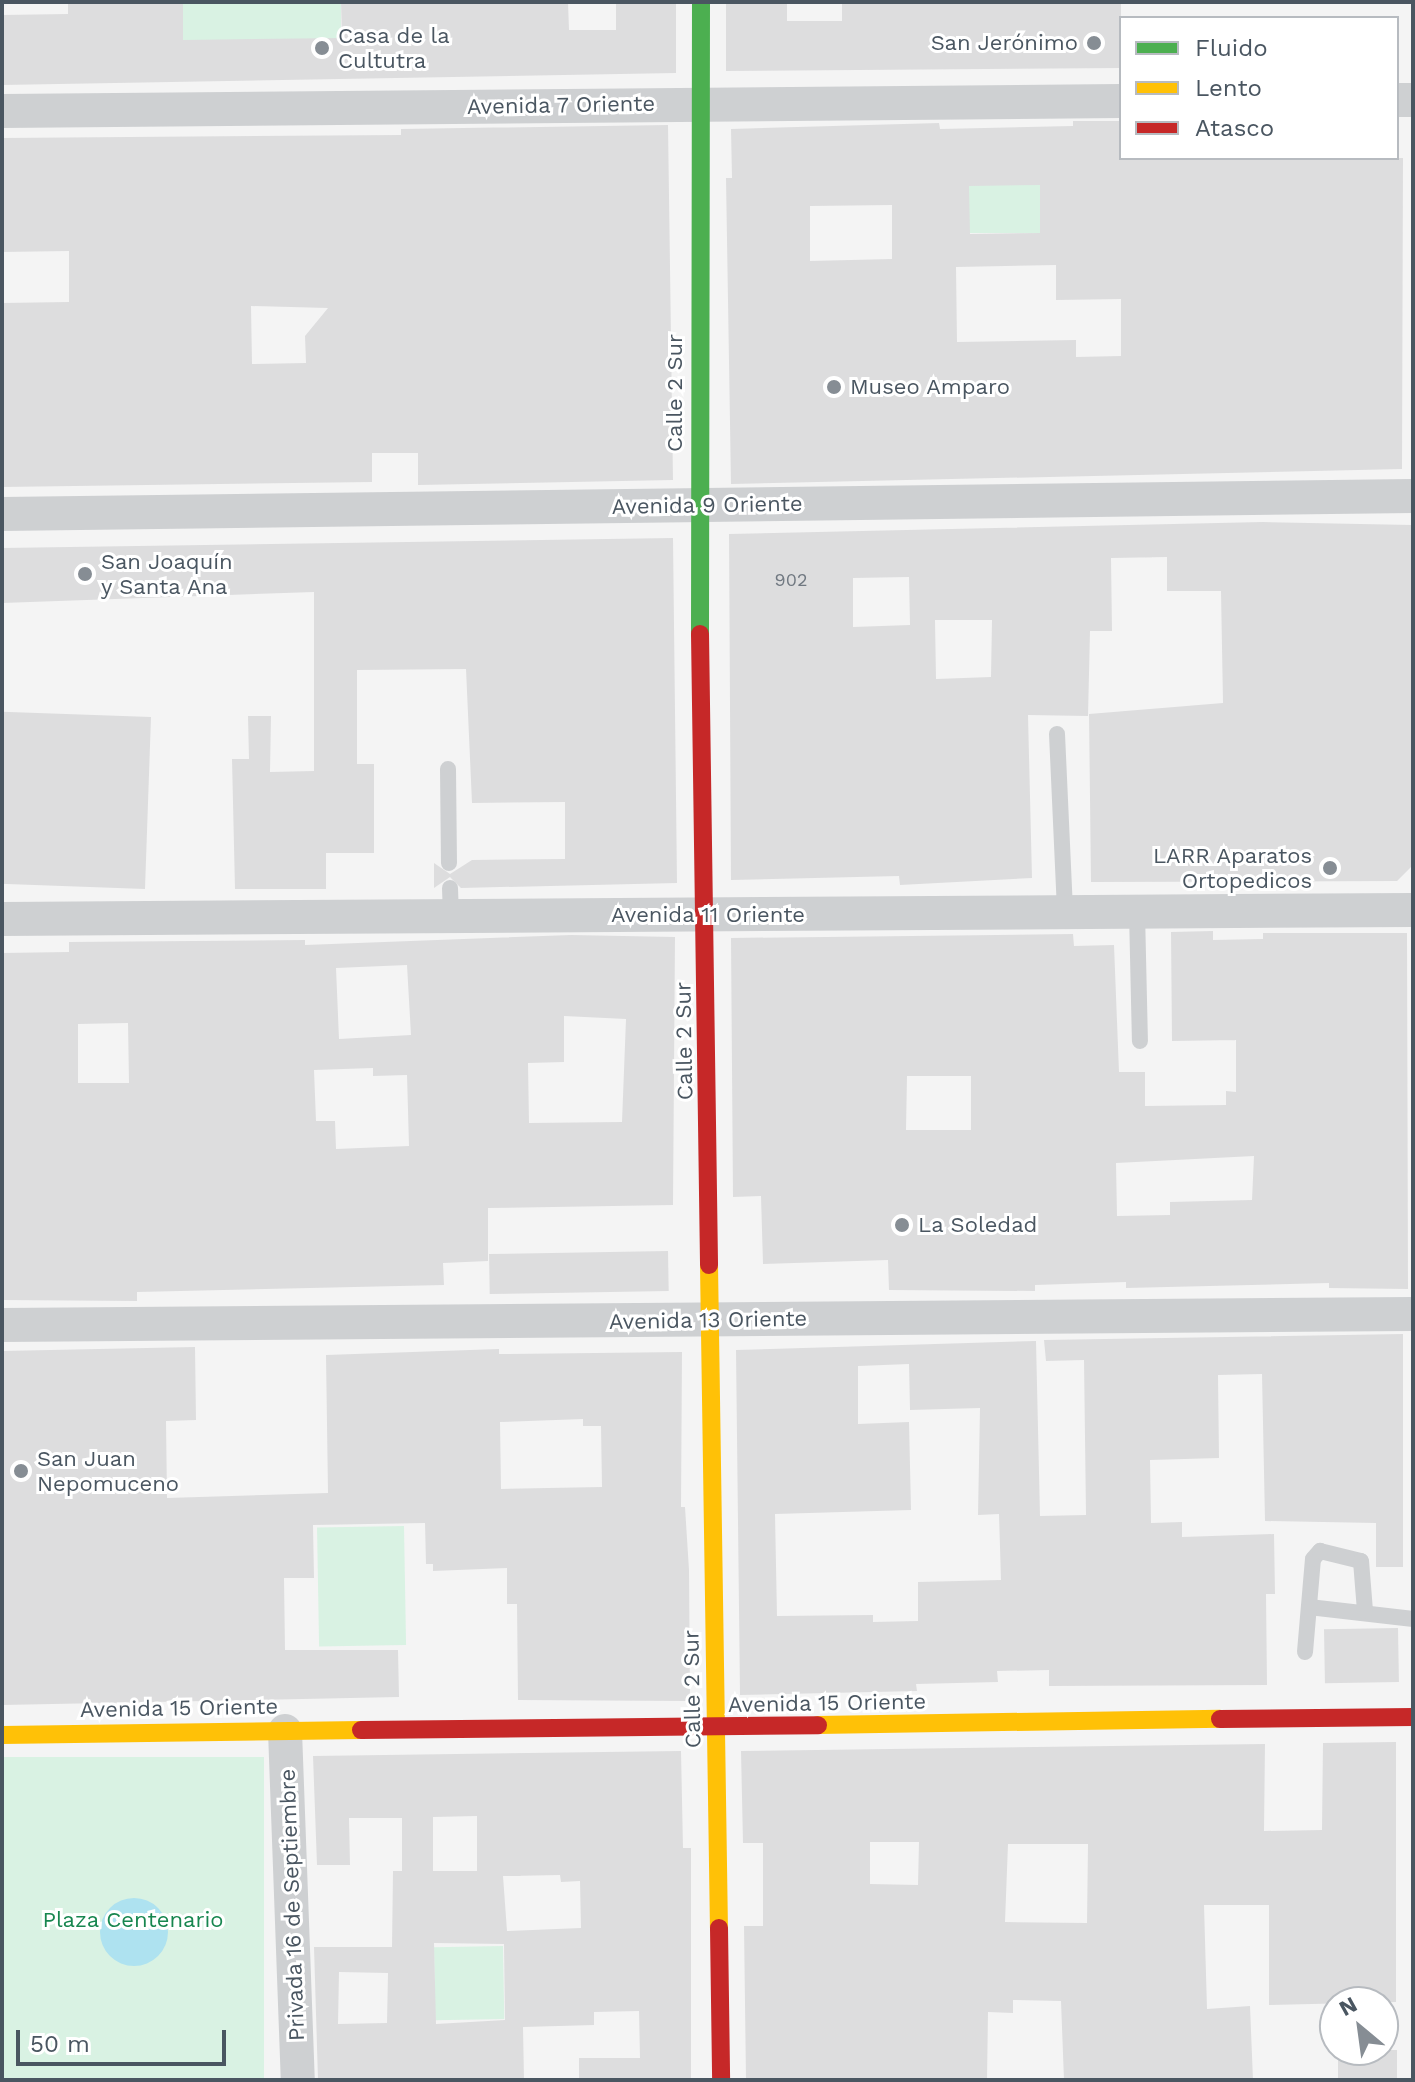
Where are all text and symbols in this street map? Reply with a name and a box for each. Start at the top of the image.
legend [1119,16,1399,160]
place label: Casa de la Cultutra [338,22,450,74]
place label: San Jerónimo [930,30,1078,56]
marker: San Jerónimo [1085,34,1103,52]
text: Fluido [1195,34,1268,62]
marker: Casa de la Cultutra [313,39,331,57]
text: Lento [1195,74,1262,102]
street label: Avenida 7 Oriente [466,90,656,120]
text: Atasco [1195,114,1274,142]
street label: Calle 2 Sur [662,334,688,452]
place label: Museo Amparo [850,374,1011,400]
marker: Museo Amparo [825,378,843,396]
street label: Avenida 9 Oriente [611,490,803,520]
place label: San Joaquín y Santa Ana [101,548,233,600]
marker: San Joaquín y Santa Ana [76,565,94,583]
house number: 902 [775,569,807,591]
place label: LARR Aparatos Ortopedicos [1152,842,1312,894]
marker: LARR Aparatos Ortopedicos [1319,857,1341,879]
street label: Avenida 11 Oriente [610,902,806,928]
street label: Calle 2 Sur [670,982,698,1100]
place label: La Soledad [918,1212,1038,1238]
marker: La Soledad [893,1216,911,1234]
street label: Avenida 13 Oriente [608,1305,808,1335]
place label: San Juan Nepomuceno [37,1445,179,1496]
marker: San Juan Nepomuceno [12,1462,30,1480]
street label: Calle 2 Sur [678,1630,706,1748]
street label: Avenida 15 Oriente [727,1688,927,1718]
street label: Avenida 15 Oriente [79,1693,279,1723]
street label: Privada 16 de Septiembre [274,1768,310,2042]
park label: Plaza Centenario [42,1907,224,1933]
north arrow [1319,1986,1399,2066]
text: N [1335,1991,1361,2021]
scale bar [20,2014,230,2064]
text: 50 m [30,2030,90,2058]

